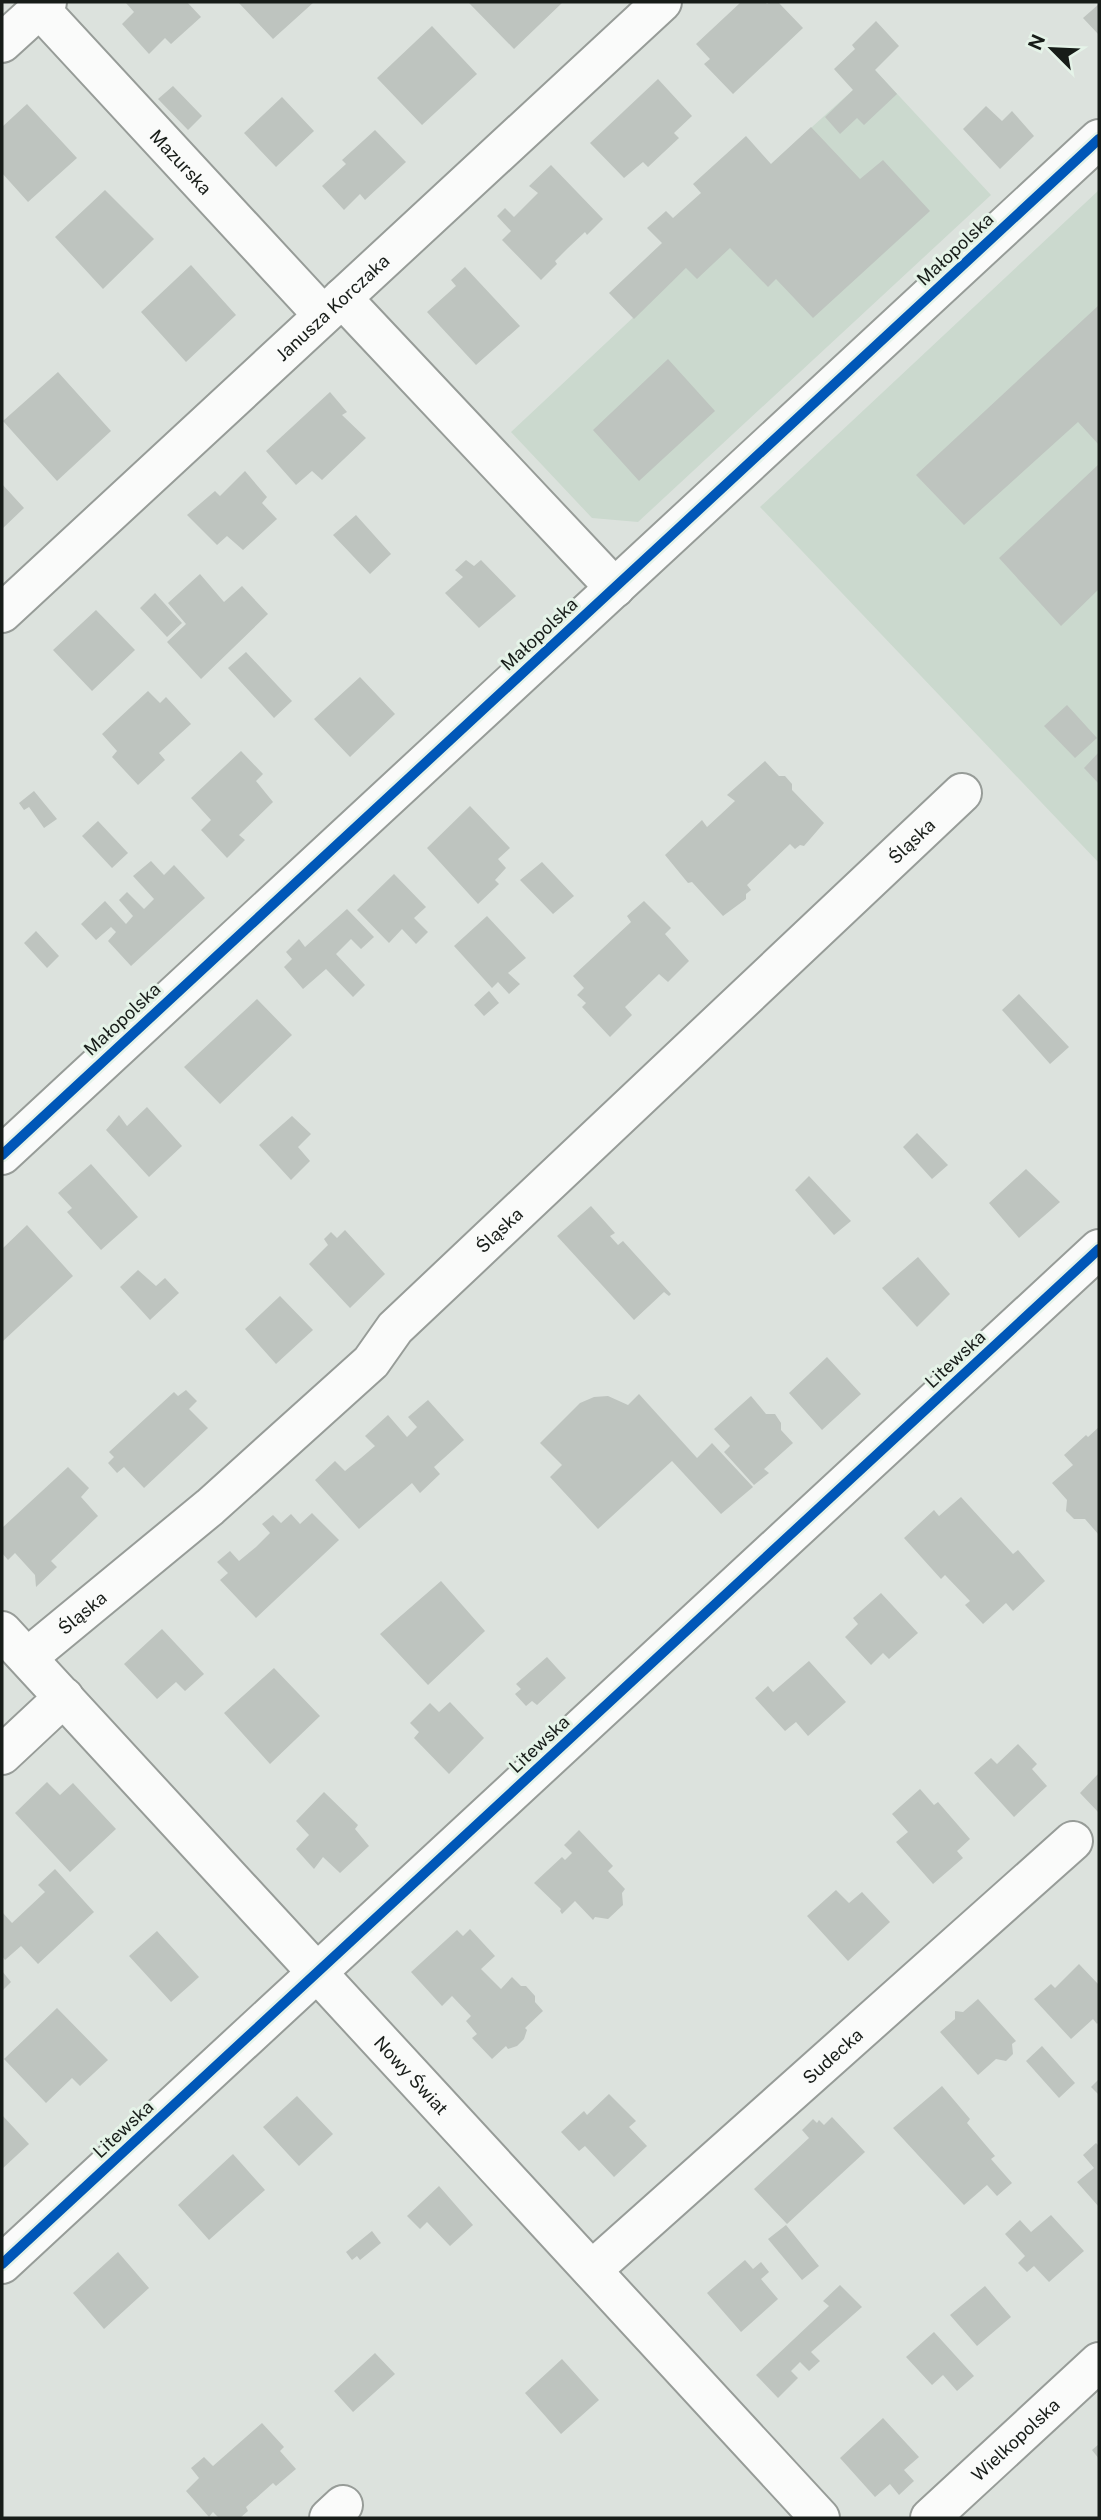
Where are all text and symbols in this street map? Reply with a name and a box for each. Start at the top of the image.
north arrow [1017,14,1087,84]
text: N [1023,31,1050,53]
street label: Mazurska [146,125,216,199]
street label: Małopolska [912,208,998,290]
street label: Janusza Korczaka [271,250,393,365]
street label: Małopolska [496,593,582,675]
street label: Śląska [883,814,939,868]
street label: Małopolska [79,978,165,1060]
street label: Śląska [471,1203,527,1257]
street label: Litewska [921,1326,989,1392]
street label: Śląska [53,1586,110,1638]
street label: Litewska [505,1711,573,1777]
street label: Sudecka [798,2024,867,2088]
street label: Nowy Świat [370,2032,453,2119]
street label: Litewska [89,2096,157,2162]
street label: Wielkopolska [967,2394,1064,2485]

